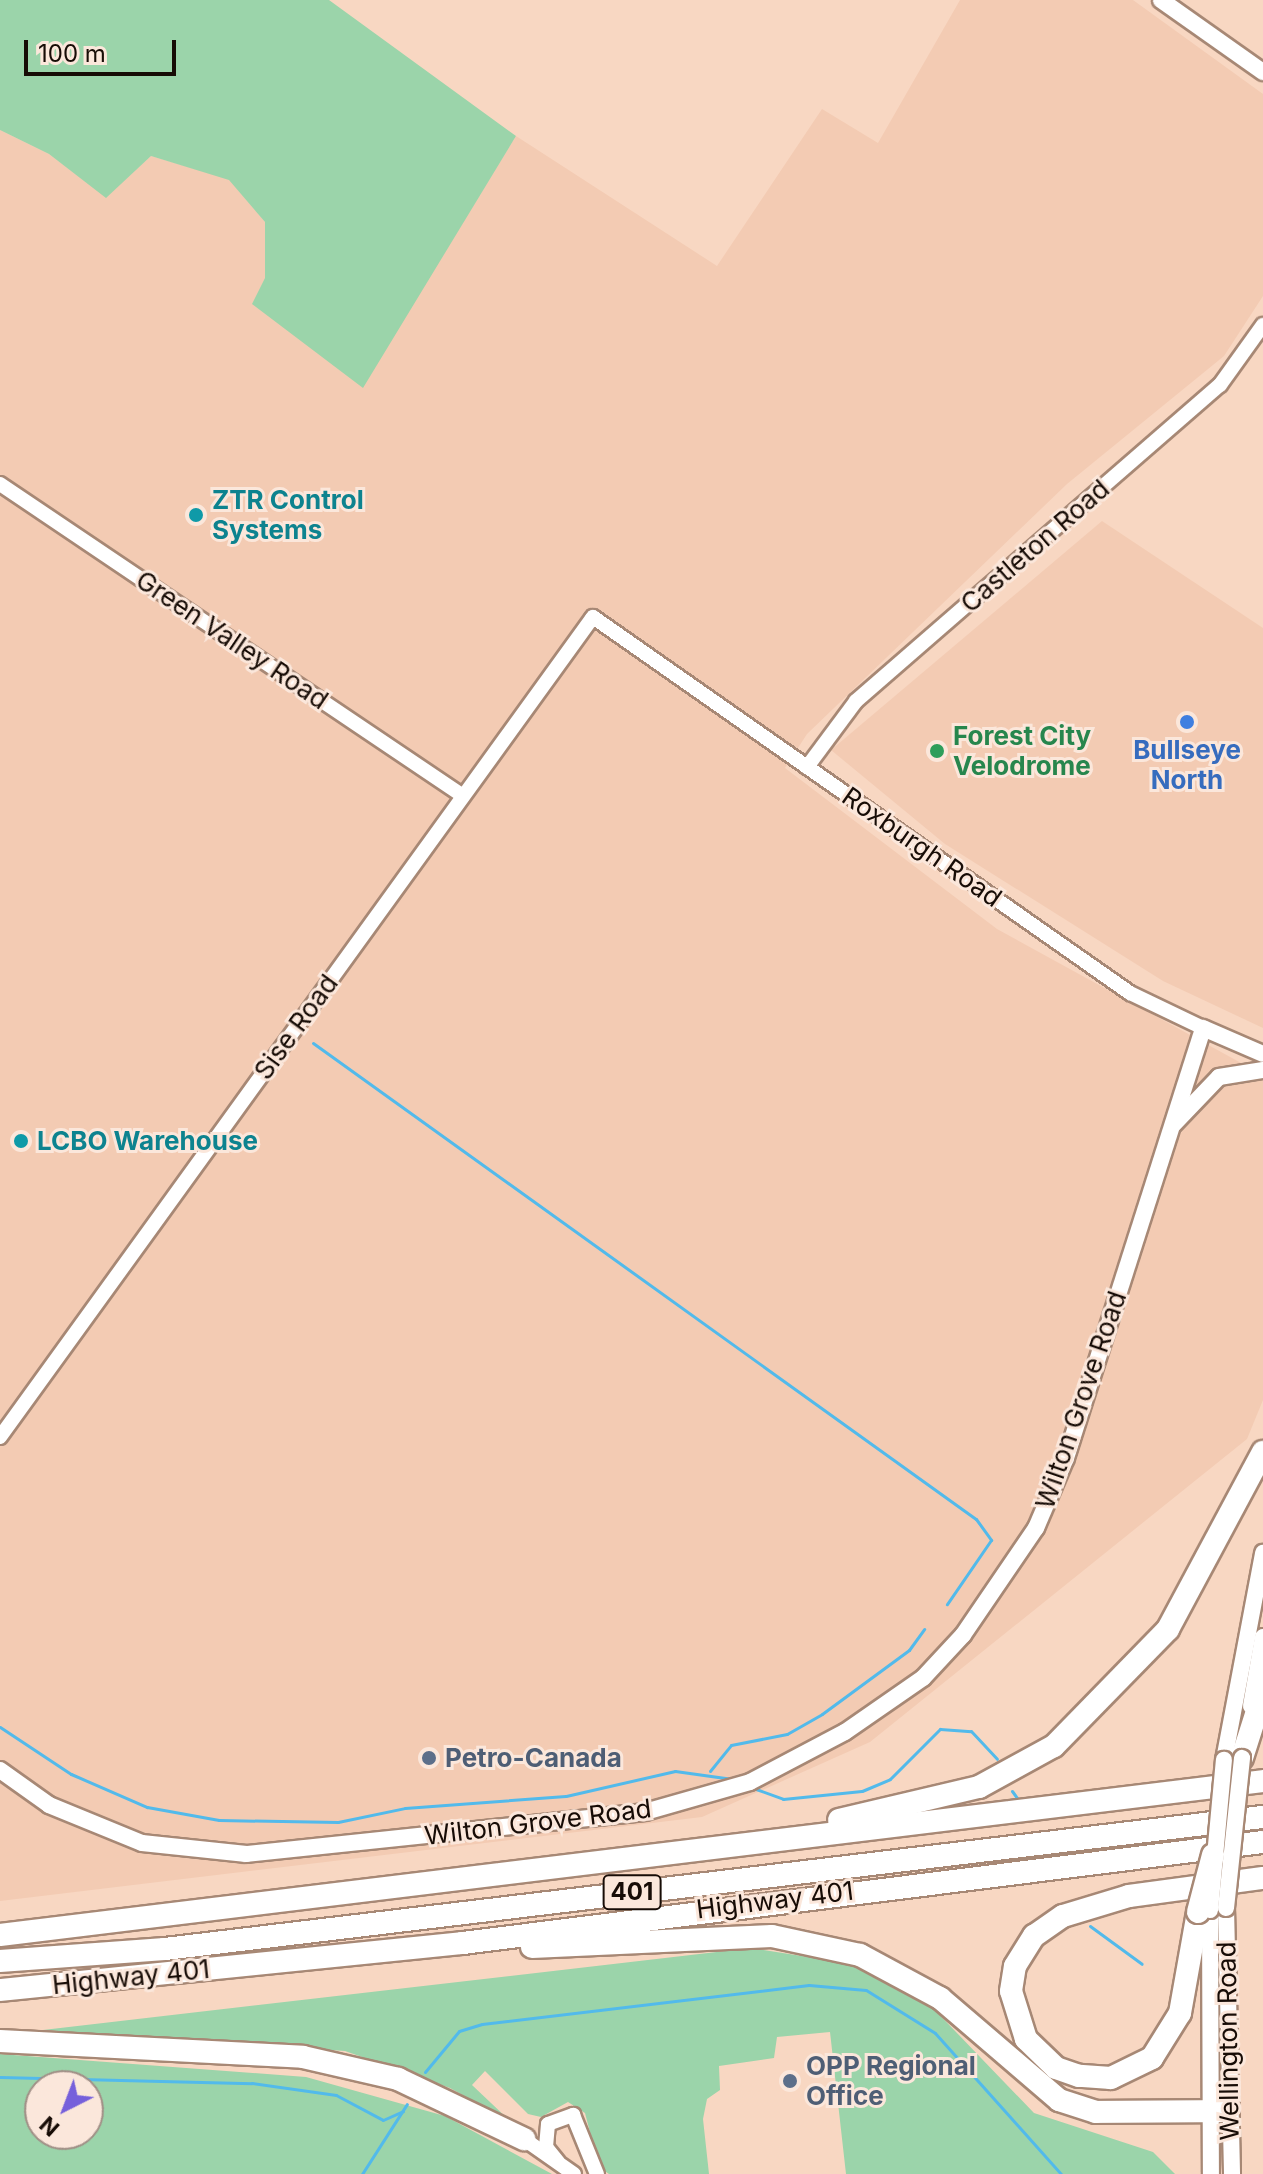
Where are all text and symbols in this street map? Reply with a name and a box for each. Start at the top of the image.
scale bar [28,24,180,74]
text: 100 m [38,39,106,68]
street label: Castleton Road [954,473,1116,619]
place label: ZTR Control Systems [212,484,364,546]
marker: ZTR Control Systems [187,506,205,524]
street label: Green Valley Road [130,564,334,716]
marker: Bullseye North [1178,713,1196,731]
place label: Forest City Velodrome [953,720,1091,782]
place label: Bullseye North [1133,734,1241,796]
marker: Forest City Velodrome [928,742,946,760]
street label: Roxburgh Road [836,780,1008,914]
street label: Sise Road [248,969,344,1085]
place label: LCBO Warehouse [37,1125,258,1157]
marker: LCBO Warehouse [12,1132,30,1150]
street label: Wilton Grove Road [1029,1287,1133,1513]
place label: Petro-Canada [445,1742,622,1774]
marker: Petro-Canada [420,1749,438,1767]
street label: Wilton Grove Road [423,1793,653,1851]
road number: 401 [602,1872,662,1912]
street label: Highway 401 [695,1875,855,1925]
street label: Wellington Road [1211,1941,1245,2141]
street label: Highway 401 [51,1953,211,2001]
place label: OPP Regional Office [806,2050,976,2112]
north arrow [24,2070,104,2150]
marker: OPP Regional Office [781,2072,799,2090]
text: N [34,2111,64,2142]

